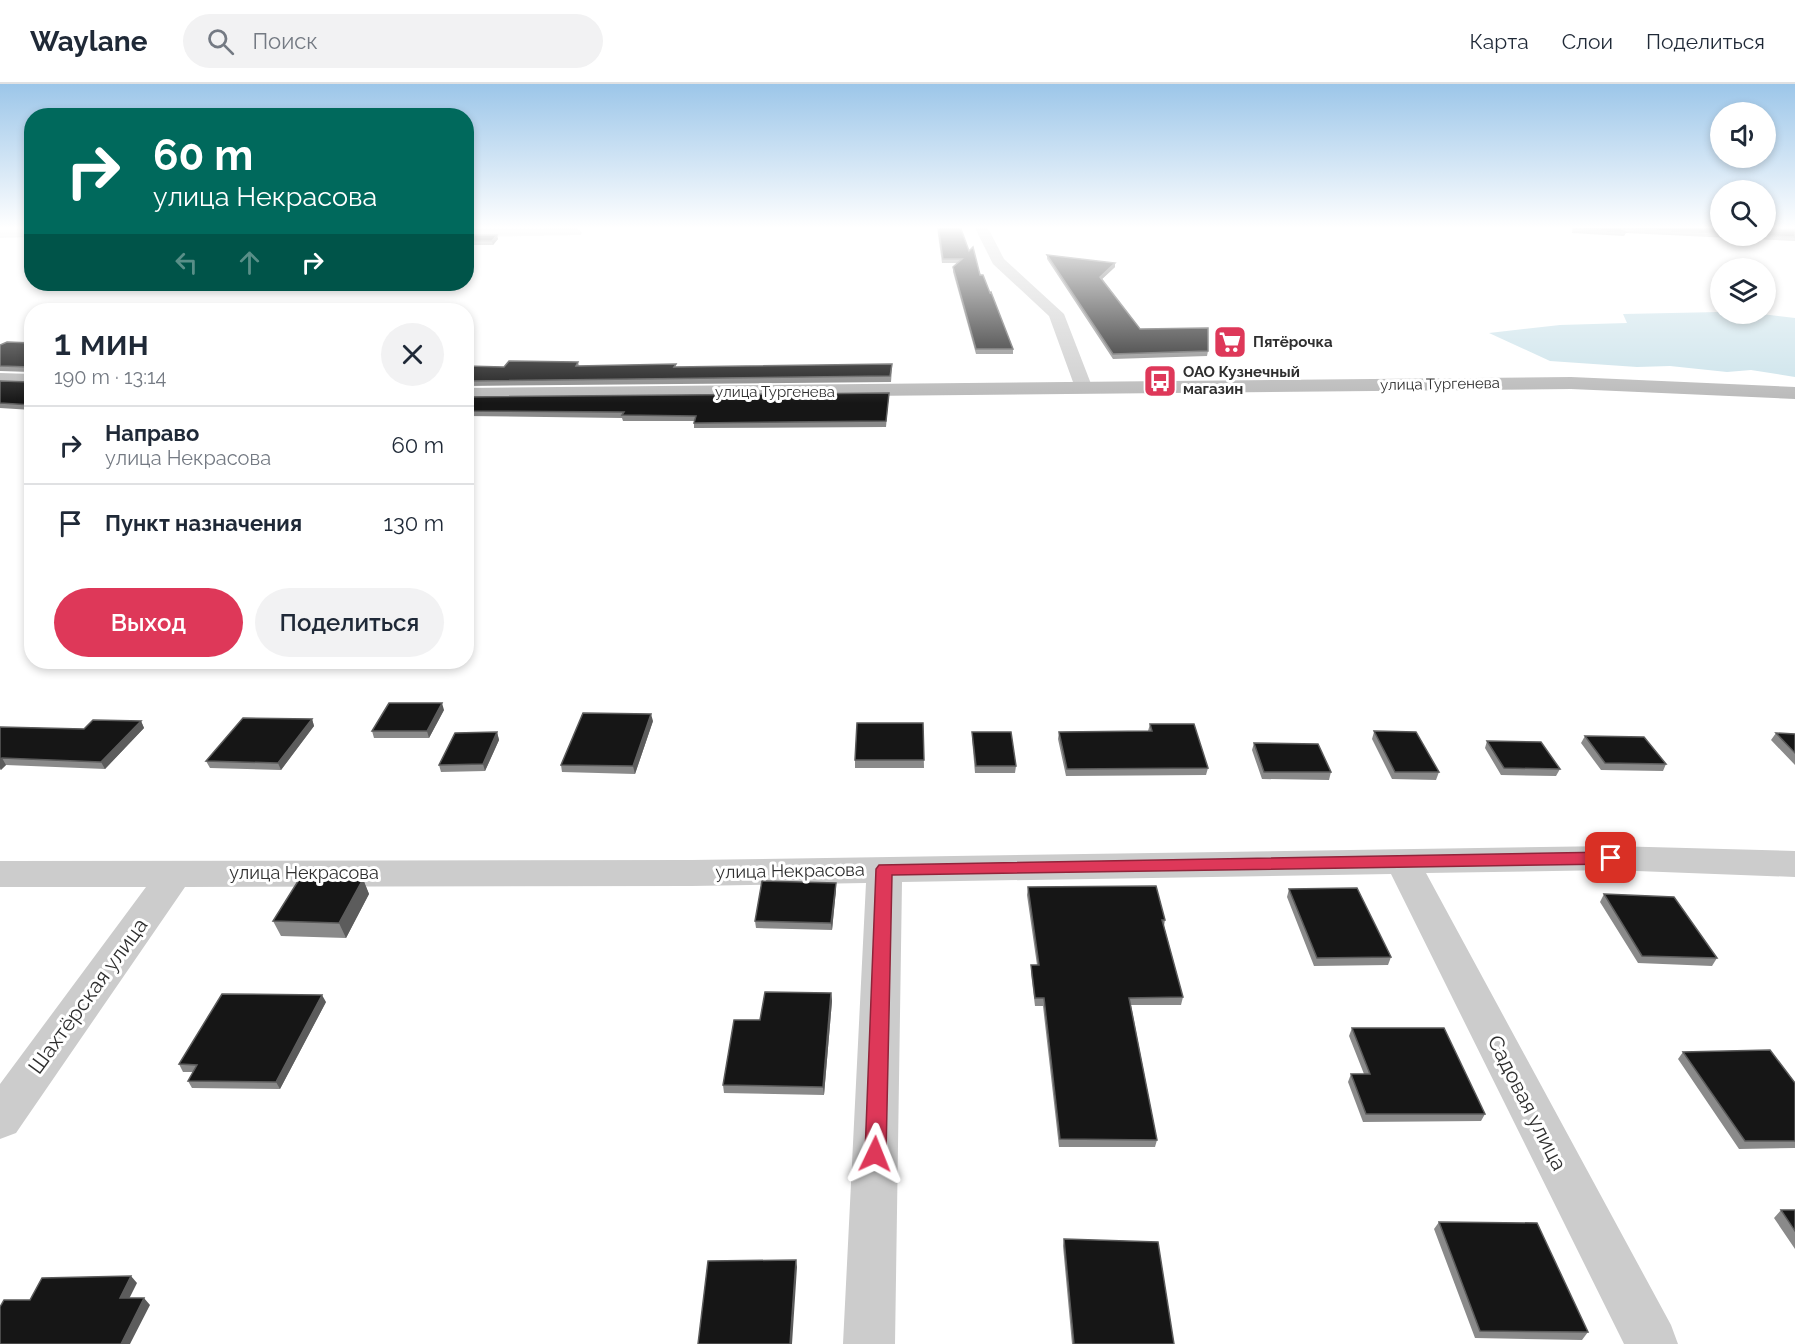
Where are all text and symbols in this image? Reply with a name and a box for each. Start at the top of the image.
search box [183,14,603,68]
text: Waylane [30,25,147,58]
icon: search [204,25,237,58]
text: Поиск [252,28,318,54]
text: Карта [1470,29,1529,54]
text: Слои [1562,29,1613,54]
text: Поделиться [1646,29,1765,54]
map controls [1710,102,1776,324]
button: sound [1710,102,1776,168]
text: 60 m [153,131,253,180]
icon: right [54,132,132,210]
button: search [1710,180,1776,246]
text: улица Некрасова [153,181,377,212]
icon: left [170,246,203,279]
icon: ahead [233,246,266,279]
icon: right [296,246,329,279]
button: layers [1710,258,1776,324]
text: 1 мин [54,321,149,363]
button: close [381,323,444,386]
supermarket icon: Пятёрочка [1212,324,1248,360]
place label: Пятёрочка [1253,333,1333,351]
bus stop icon: ОАО Кузнечный магазин [1142,363,1178,399]
place label: ОАО Кузнечный магазин [1183,363,1300,398]
text: 190 m · 13:14 [54,365,166,389]
street label: улица Тургенева [1380,374,1500,394]
street label: улица Тургенева [715,383,835,401]
text: Направо [105,420,199,446]
icon: right [54,429,87,462]
text: 60 m [391,432,444,458]
text: улица Некрасова [105,446,271,470]
icon: arrive [54,507,87,540]
text: Пункт назначения [105,510,302,536]
text: 130 m [384,510,444,536]
button: Выход [54,588,243,657]
button: Поделиться [255,588,444,657]
pin [1585,832,1636,883]
icon: arrive [1594,841,1627,874]
street label: улица Некрасова [715,859,865,882]
street label: улица Некрасова [229,862,379,883]
street label: Шахтёрская улица [23,913,152,1078]
street label: Садовая улица [1483,1031,1572,1175]
position arrow [843,1122,907,1186]

